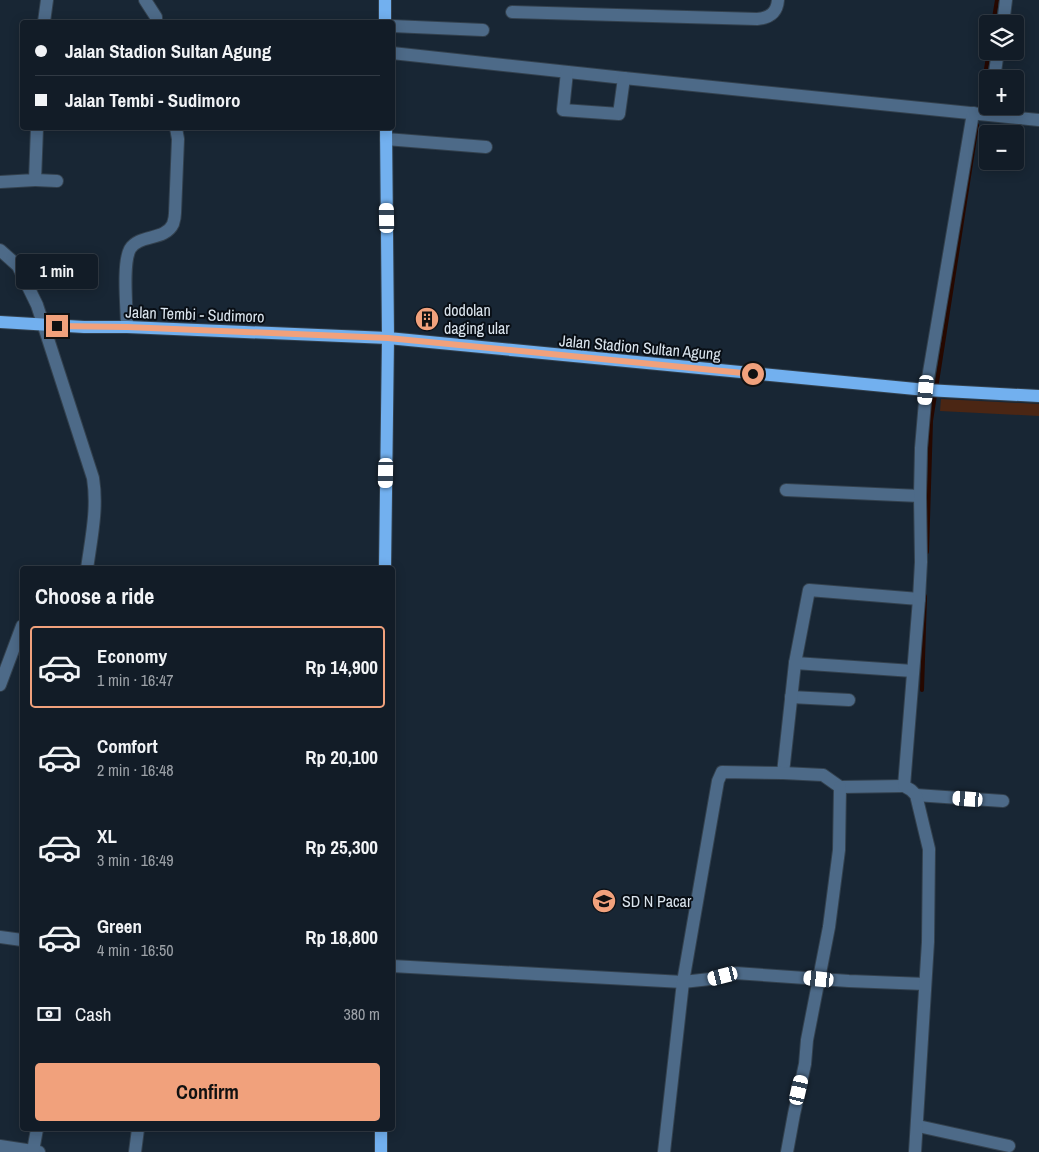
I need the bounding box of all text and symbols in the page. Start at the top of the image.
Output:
map controls [979,15,1024,170]
button: layers [979,15,1024,60]
text: Jalan Stadion Sultan Agung [65,38,271,64]
button: + [979,70,1024,115]
text: Jalan Tembi - Sudimoro [65,87,241,113]
button: − [979,125,1024,170]
car [379,203,394,233]
callout: 1 min [16,254,98,288]
text: 1 min [40,260,74,282]
place label: dodolan daging ular [444,299,510,339]
street label: Jalan Tembi - Sudimoro [125,301,265,327]
building icon: dodolan daging ular [414,306,440,332]
route end [46,315,68,337]
street label: Jalan Stadion Sultan Agung [558,329,722,365]
route start [742,363,764,385]
car [917,374,934,406]
car [378,458,393,488]
text: Choose a ride [35,581,154,611]
text: Economy [97,643,167,669]
icon: car [37,645,82,690]
text: Rp 14,900 [305,654,378,680]
text: 1 min · 16:47 [97,669,174,691]
text: Comfort [97,733,158,759]
icon: car [37,735,82,780]
text: Rp 20,100 [305,744,378,770]
text: 2 min · 16:48 [97,759,174,781]
car [952,790,983,808]
text: XL [97,823,117,849]
icon: car [37,825,82,870]
text: Rp 25,300 [305,834,378,860]
text: 3 min · 16:49 [97,849,174,871]
school or university icon: SD N Pacar [591,888,617,914]
place label: SD N Pacar [622,890,692,912]
text: Green [97,913,142,939]
icon: car [37,915,82,960]
text: Rp 18,800 [305,924,378,950]
text: 4 min · 16:50 [97,939,174,961]
car [706,965,739,987]
car [803,970,834,988]
icon: cash [35,1000,63,1028]
text: Cash [75,1001,111,1027]
text: 380 m [344,1003,380,1025]
button: Confirm [35,1063,380,1121]
car [788,1074,809,1106]

